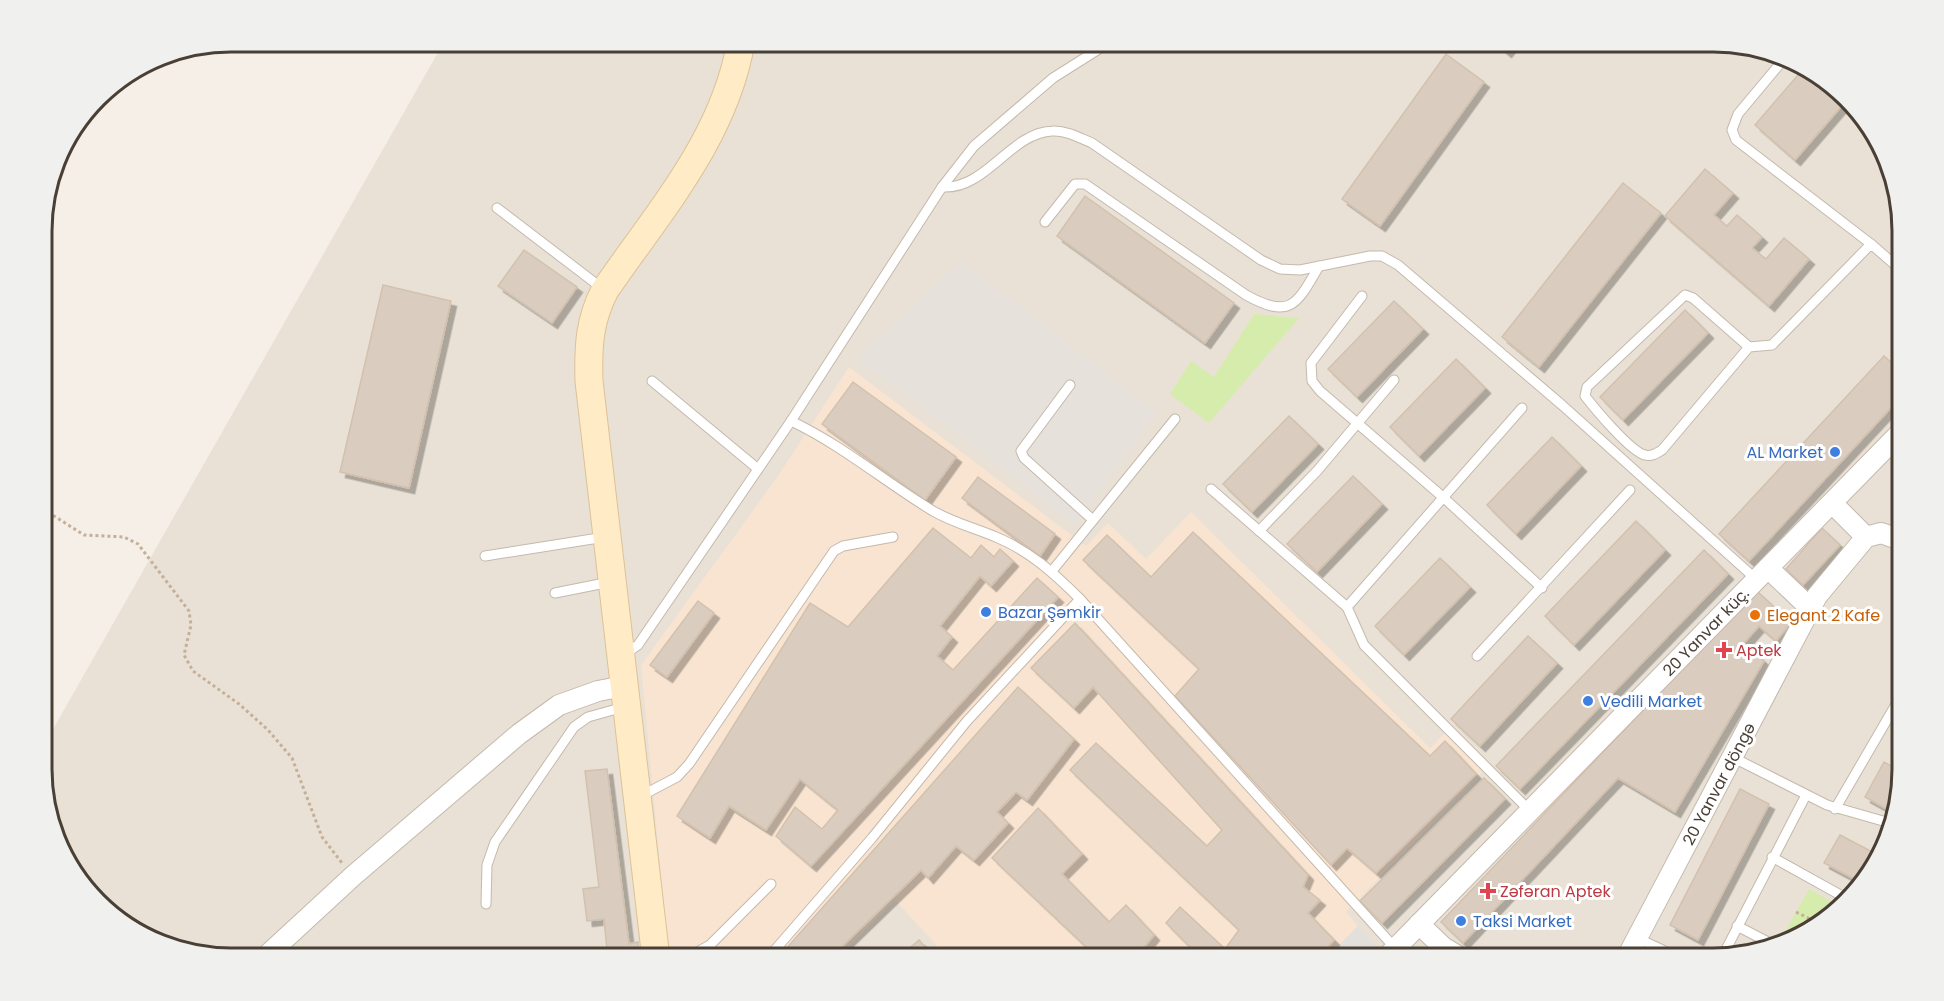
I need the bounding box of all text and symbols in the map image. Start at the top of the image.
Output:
place label: AL Market [1746,441,1823,464]
marker: AL Market [1828,445,1842,459]
street label: 20 Yanvar küç. [1658,582,1754,682]
place label: Bazar Şəmkir [998,601,1101,624]
place label: Elegant 2 Kafe [1767,604,1880,627]
marker: Bazar Şəmkir [979,605,993,619]
marker: Elegant 2 Kafe [1748,608,1762,622]
place label: Aptek [1736,639,1782,662]
marker: Aptek [1717,643,1731,657]
place label: Vedili Market [1600,690,1702,713]
marker: Vedili Market [1581,694,1595,708]
street label: 20 Yanvar döngə [1677,718,1761,849]
place label: Zəfəran Aptek [1500,880,1611,903]
marker: Zəfəran Aptek [1481,884,1495,898]
place label: Taksi Market [1473,910,1572,933]
marker: Taksi Market [1454,914,1468,928]

